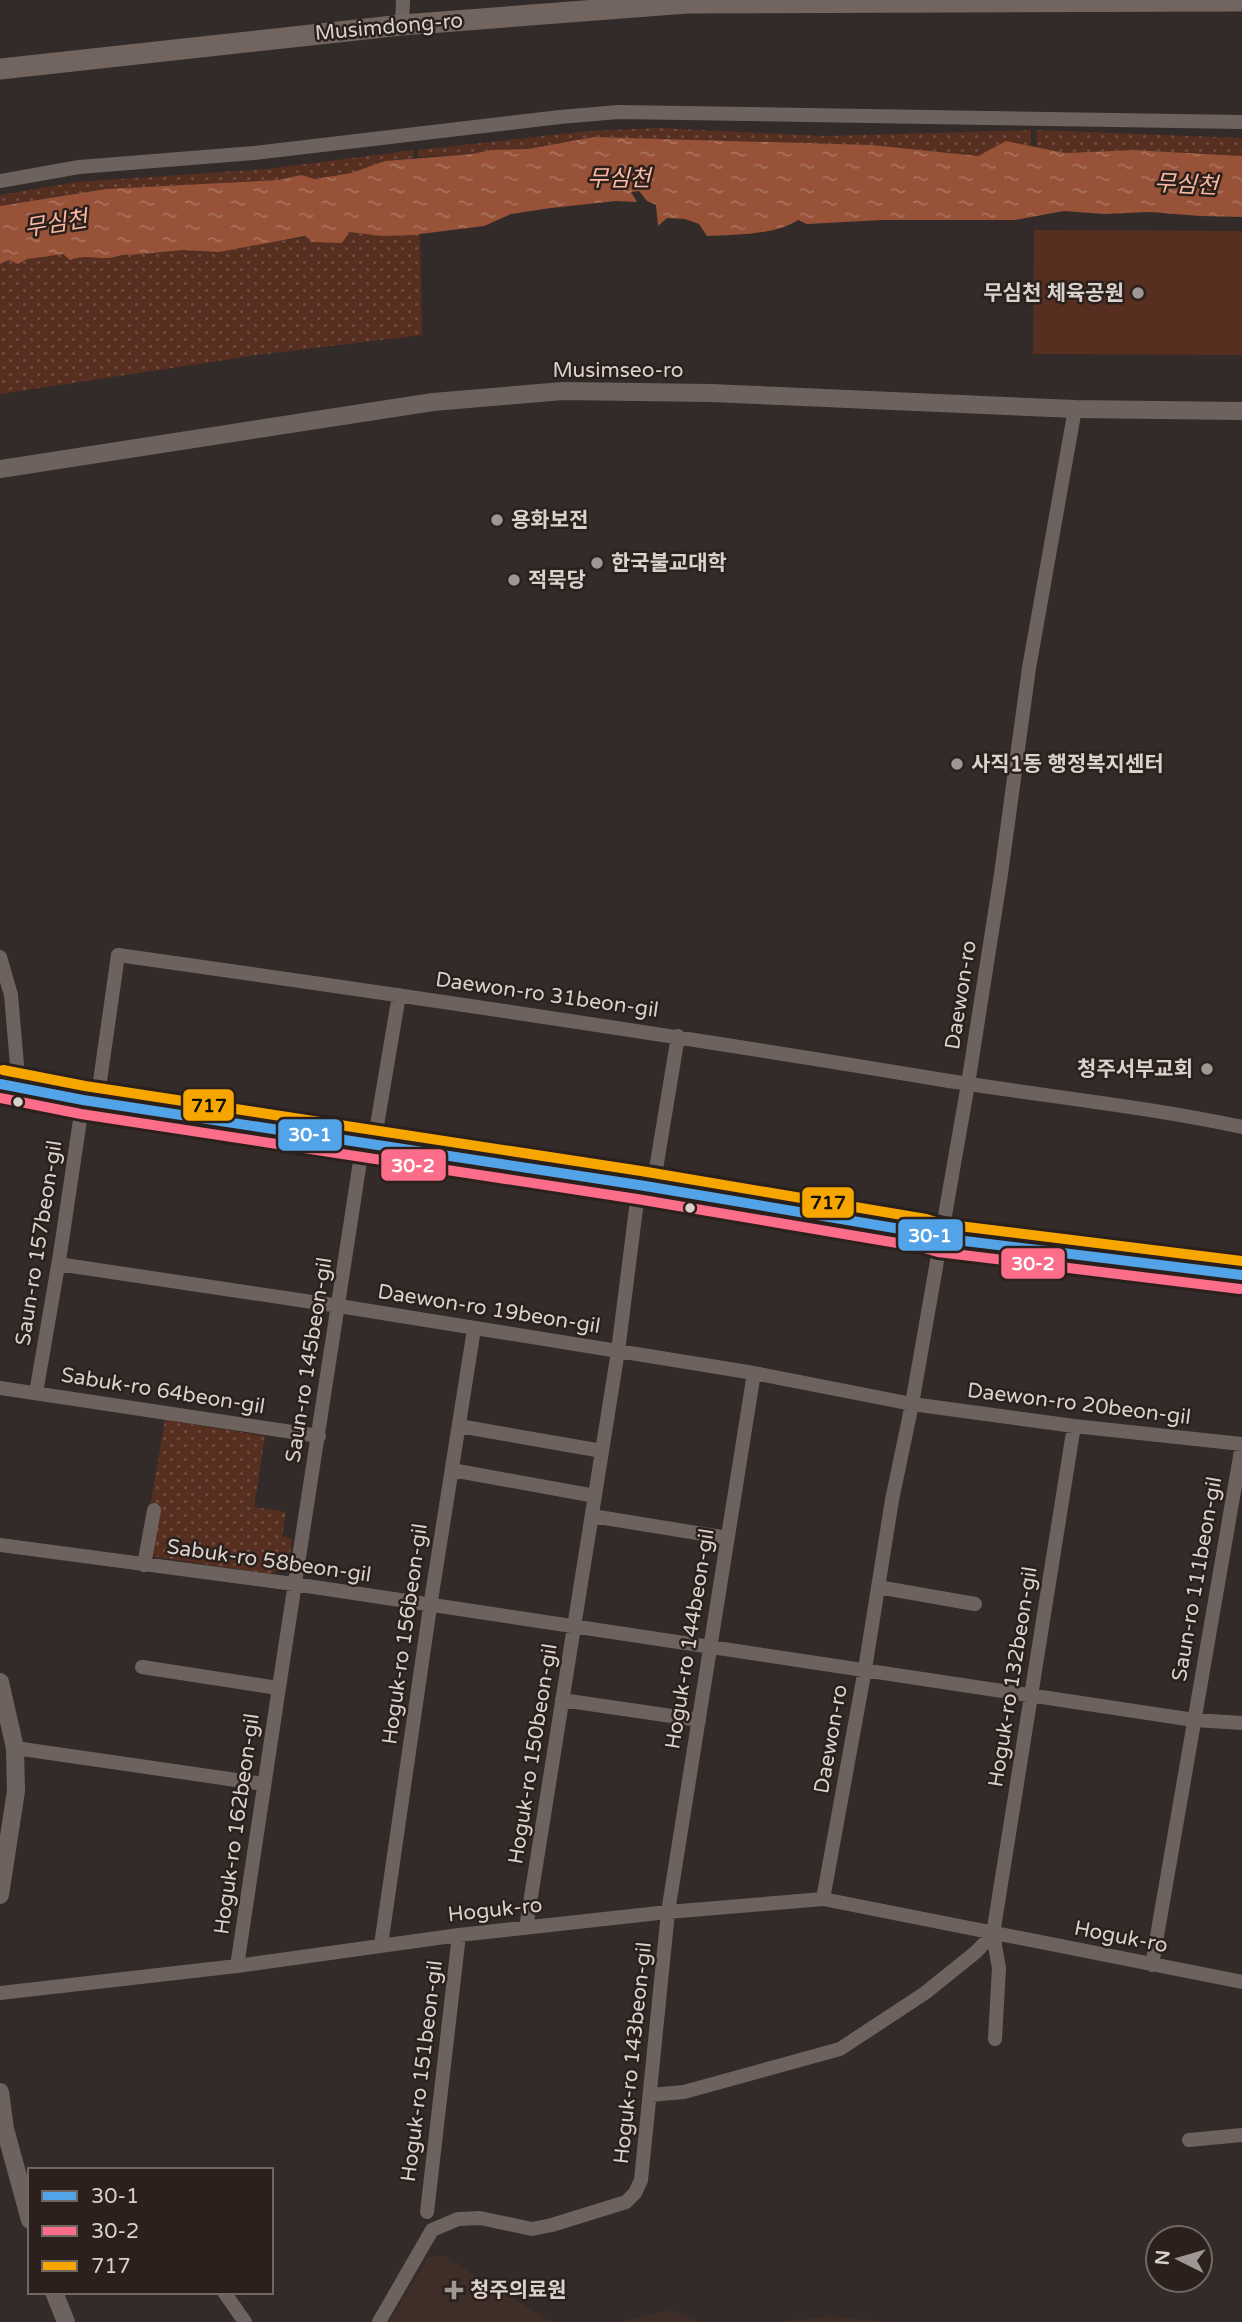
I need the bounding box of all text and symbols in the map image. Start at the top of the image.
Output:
street label: Musimdong-ro [314,8,464,46]
water label: 무심천 [587,165,654,193]
water label: 무심천 [1154,169,1221,201]
water label: 무심천 [22,205,92,243]
place label: 무심천 체육공원 [983,281,1124,306]
marker: 무심천 체육공원 [1130,285,1146,301]
street label: Musimseo-ro [552,358,684,383]
place label: 용화보전 [511,508,588,533]
marker: 용화보전 [489,512,505,528]
place label: 한국불교대학 [611,551,727,576]
marker: 한국불교대학 [589,555,605,571]
place label: 적묵당 [528,568,586,593]
marker: 적묵당 [506,572,522,588]
place label: 사직1동 행정복지센터 [971,752,1164,777]
marker: 사직1동 행정복지센터 [949,756,965,772]
street label: Daewon-ro [940,939,982,1051]
street label: Daewon-ro 31beon-gil [434,967,660,1023]
place label: 청주서부교회 [1077,1057,1193,1082]
marker: 청주서부교회 [1199,1061,1215,1077]
line badge: 717 [182,1088,235,1122]
unlabelled marker [11,1095,25,1109]
text: 717 [191,1095,227,1117]
line badge: 30-1 [277,1118,343,1152]
text: 30-1 [288,1124,332,1146]
street label: Saun-ro 157beon-gil [10,1139,68,1347]
line badge: 30-2 [380,1148,447,1182]
text: 30-2 [391,1155,435,1177]
line badge: 717 [801,1186,855,1219]
text: 717 [810,1192,846,1214]
unlabelled marker [683,1201,697,1215]
line badge: 30-1 [897,1218,964,1252]
text: 30-1 [908,1225,952,1247]
line badge: 30-2 [1000,1247,1066,1280]
text: 30-2 [1011,1253,1055,1275]
street label: Saun-ro 145beon-gil [280,1256,338,1464]
street label: Daewon-ro 19beon-gil [376,1279,602,1339]
street label: Sabuk-ro 64beon-gil [59,1363,267,1419]
street label: Daewon-ro 20beon-gil [966,1378,1192,1430]
street label: Saun-ro 111beon-gil [1167,1475,1227,1683]
street label: Hoguk-ro 156beon-gil [377,1522,433,1746]
street label: Hoguk-ro 144beon-gil [660,1527,720,1751]
street label: Sabuk-ro 58beon-gil [165,1534,373,1588]
street label: Hoguk-ro 132beon-gil [983,1565,1043,1789]
street label: Hoguk-ro 150beon-gil [503,1642,563,1866]
street label: Daewon-ro [809,1683,853,1795]
street label: Hoguk-ro 162beon-gil [209,1712,265,1936]
street label: Hoguk-ro [447,1893,543,1927]
street label: Hoguk-ro [1072,1916,1170,1958]
street label: Hoguk-ro 143beon-gil [609,1941,657,2165]
street label: Hoguk-ro 151beon-gil [396,1959,448,2183]
legend [28,2168,273,2294]
text: 30-1 [91,2184,139,2209]
text: 30-2 [91,2219,139,2244]
north arrow [1144,2224,1214,2294]
text: N [1151,2249,1175,2266]
text: 717 [91,2254,131,2279]
place label: 청주의료원 [470,2278,567,2303]
marker: 청주의료원 [444,2280,464,2300]

